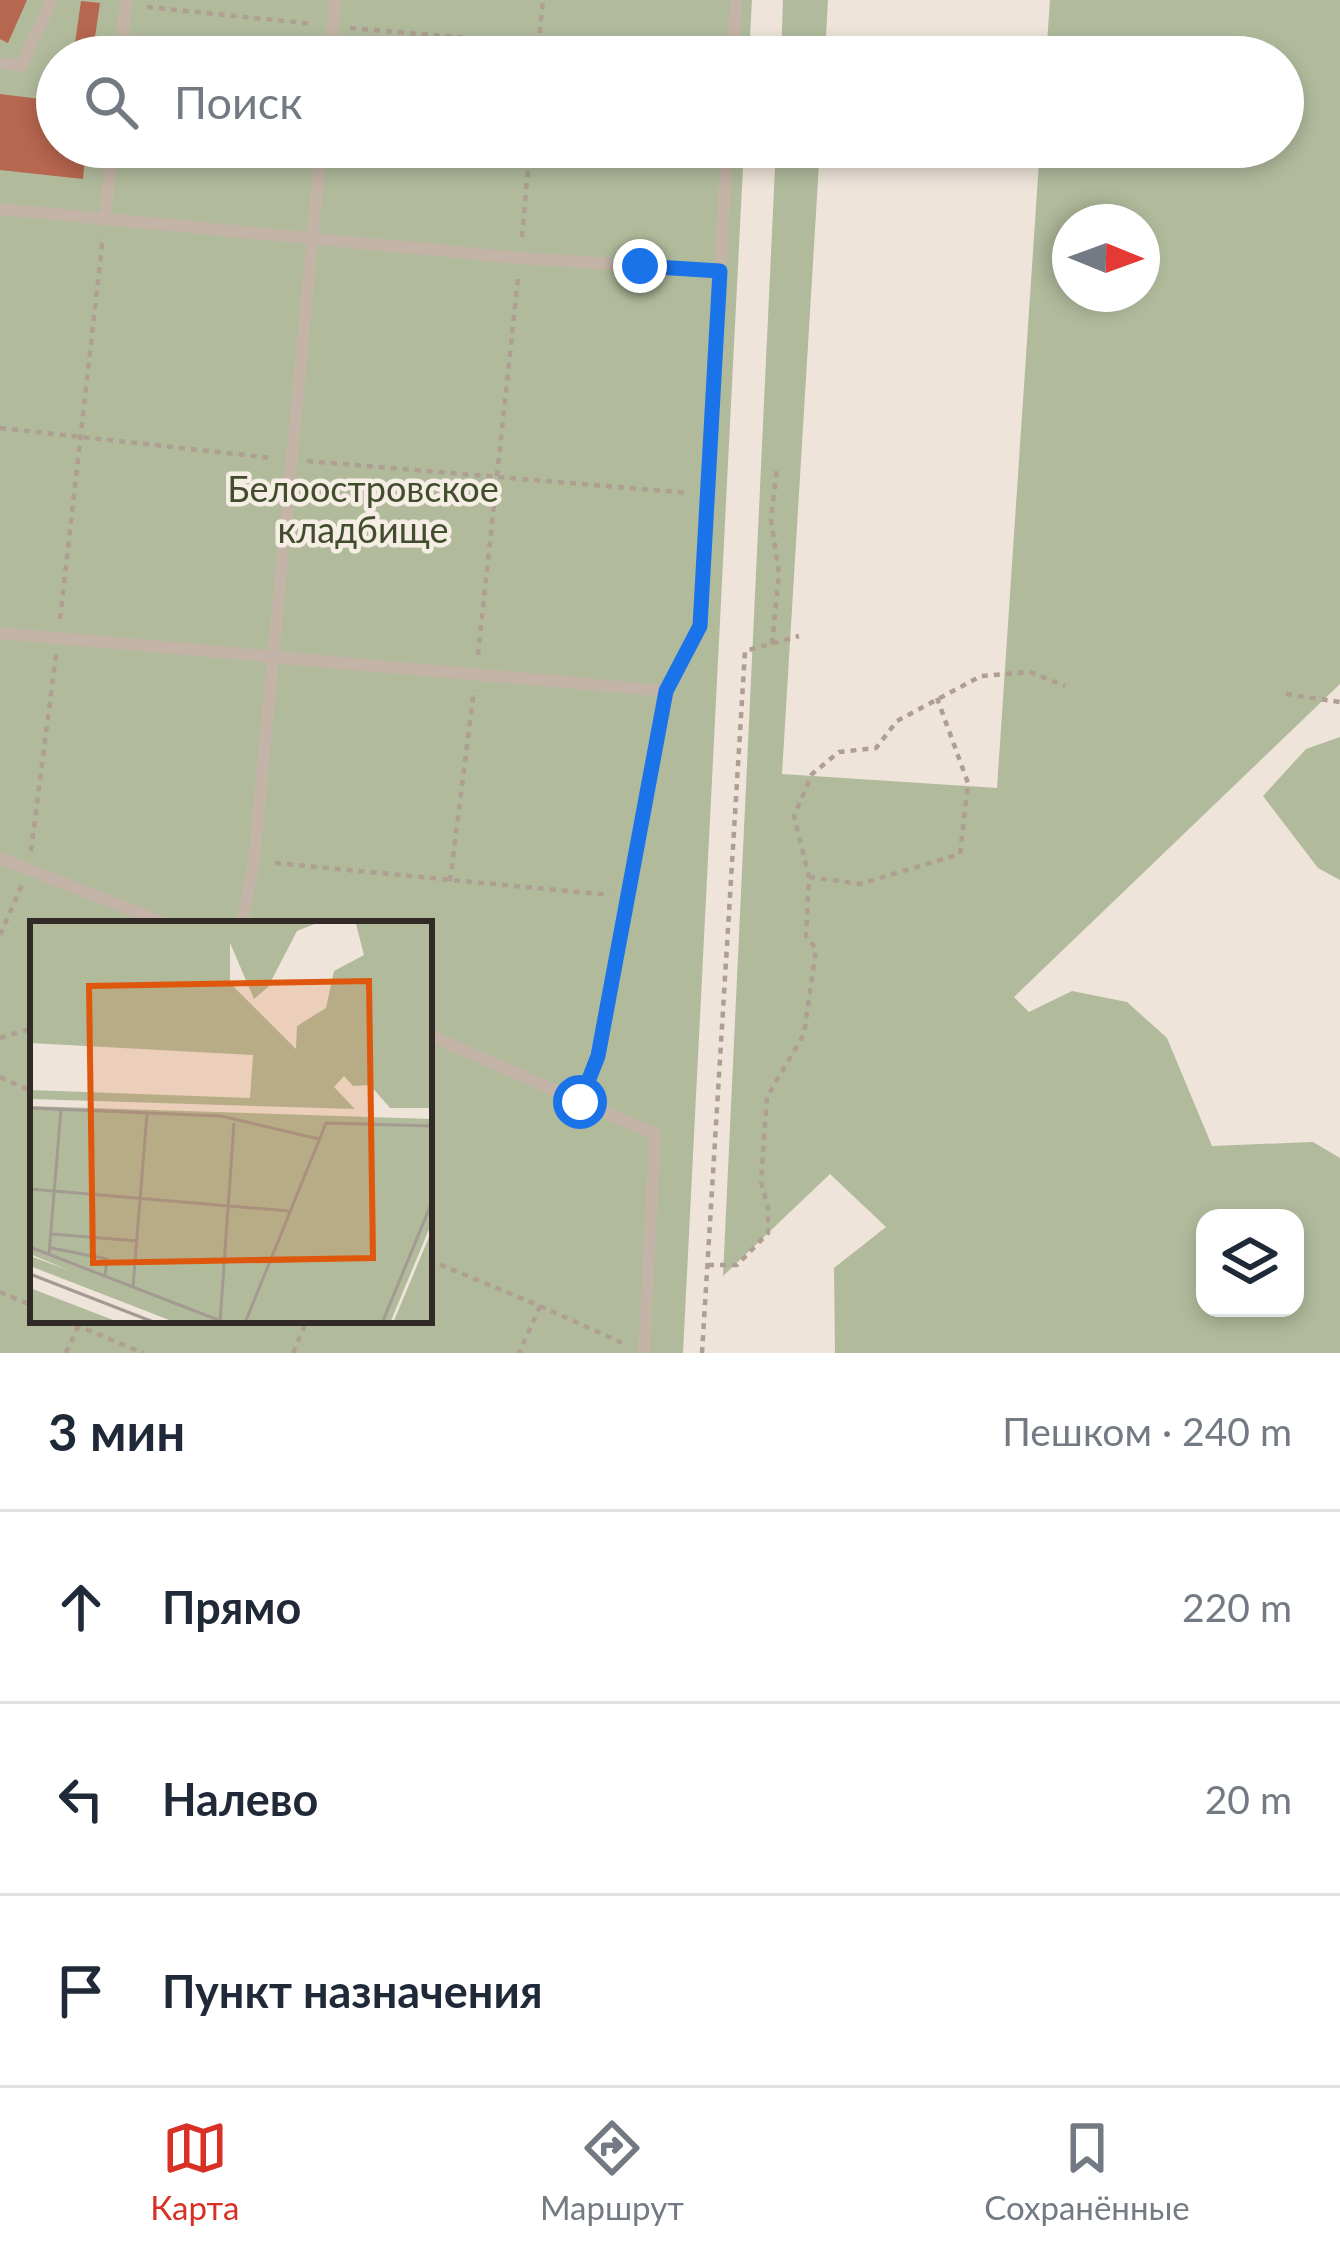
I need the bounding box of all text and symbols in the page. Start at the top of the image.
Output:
search box [36,36,1304,168]
icon: search [78,69,144,135]
text: Поиск [174,75,303,129]
north arrow [1052,204,1160,312]
route end [613,239,667,293]
park label: Белоостровское кладбище [227,466,499,551]
inset map [30,921,432,1323]
route start [553,1075,607,1129]
map controls [1196,1209,1304,1317]
button: layers [1196,1209,1304,1317]
text: 3 мин [48,1401,185,1462]
text: Пешком · 240 m [1002,1408,1292,1454]
icon: ahead [48,1574,114,1640]
text: Прямо [162,1580,301,1634]
text: 220 m [1182,1584,1292,1630]
icon: left [48,1766,114,1832]
text: Налево [162,1772,318,1826]
text: 20 m [1205,1776,1292,1822]
icon: arrive [48,1958,114,2024]
text: Пункт назначения [162,1964,543,2018]
tab: Карта [150,2115,239,2227]
tab: Маршрут [540,2115,684,2227]
tab: Сохранённые [984,2115,1190,2227]

